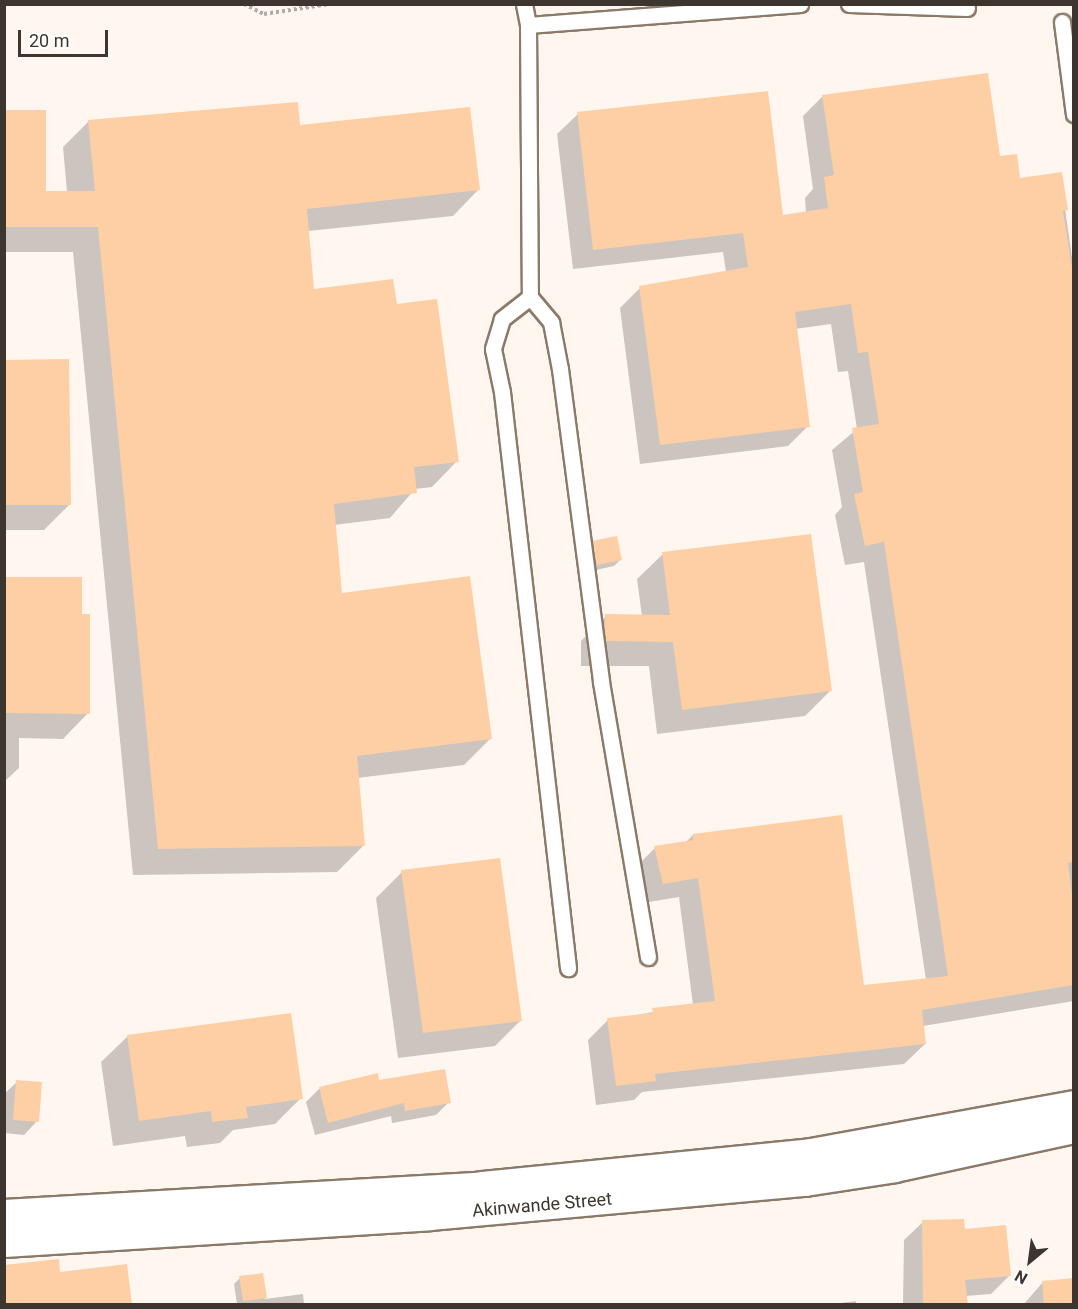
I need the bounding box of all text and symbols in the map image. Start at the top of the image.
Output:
scale bar [21,18,111,56]
text: 20 m [29,30,69,51]
street label: Akinwande Street [471,1188,613,1222]
north arrow [1000,1231,1060,1291]
text: N [1011,1266,1031,1288]

